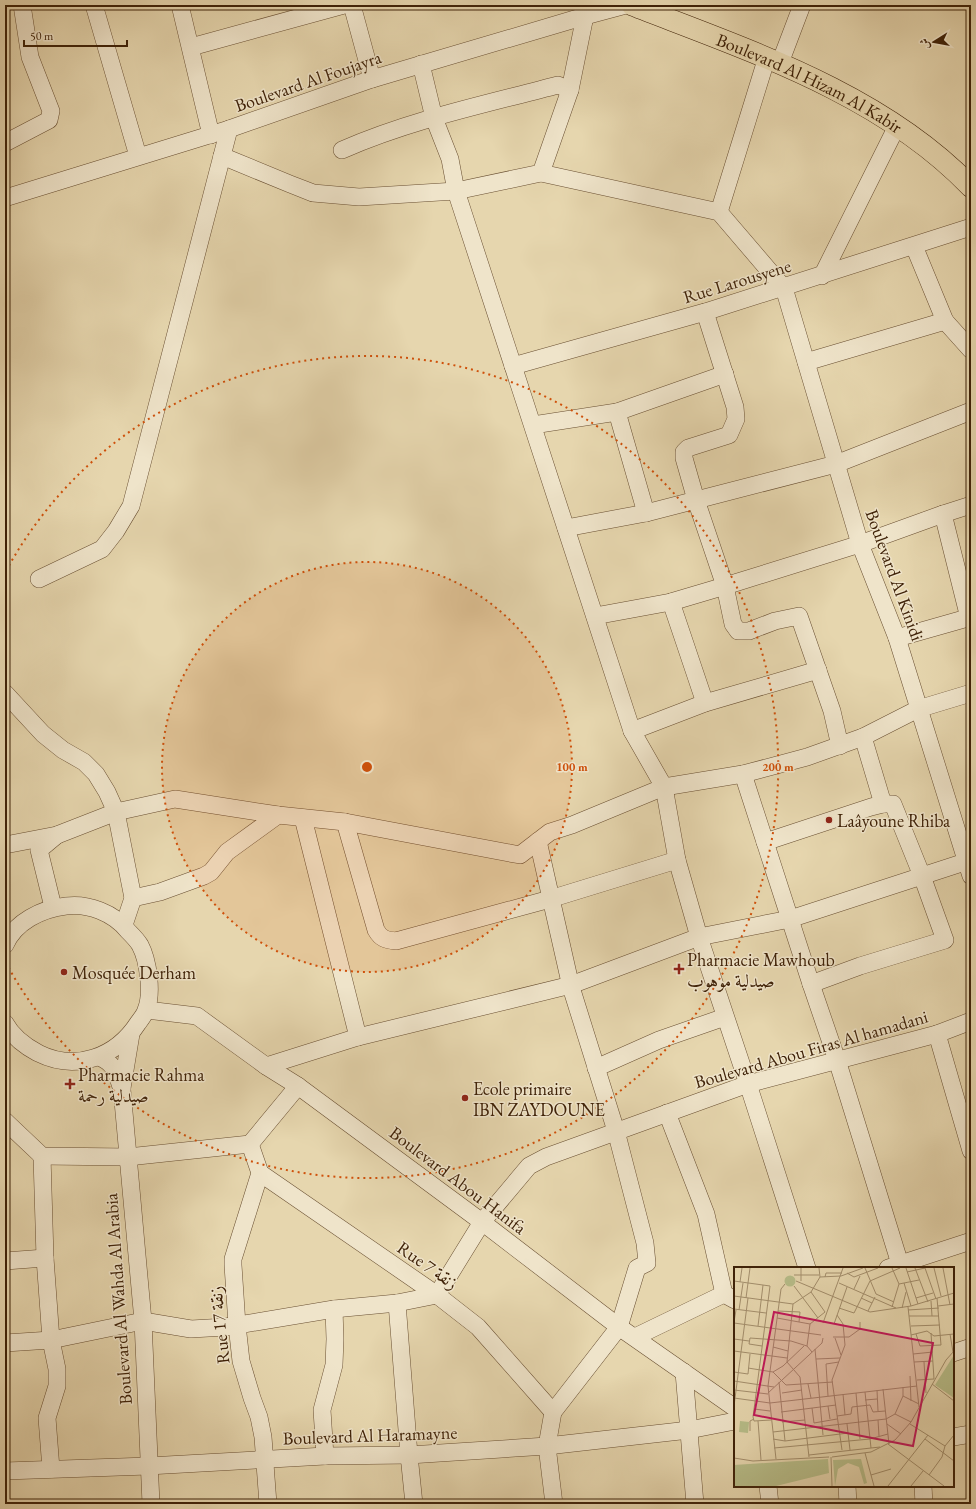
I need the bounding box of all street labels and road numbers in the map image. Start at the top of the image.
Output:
street label: Boulevard Al Hizam Al Kabir [713,27,907,138]
street label: Boulevard Al Foujayra [232,45,385,117]
street label: Rue Larousyene [680,254,794,308]
street label: Boulevard Al Kinidi [861,506,930,644]
street label: Boulevard Abou Firas Al hamadani [692,1004,931,1093]
street label: Boulevard Abou Hanifa [385,1121,532,1240]
street label: Boulevard Al Wahda Al Arabia [99,1192,137,1406]
street label: Rue 7 زنقة [393,1236,463,1294]
street label: Rue 17 زنقة [203,1285,235,1365]
street label: Boulevard Al Haramayne [282,1420,458,1450]

